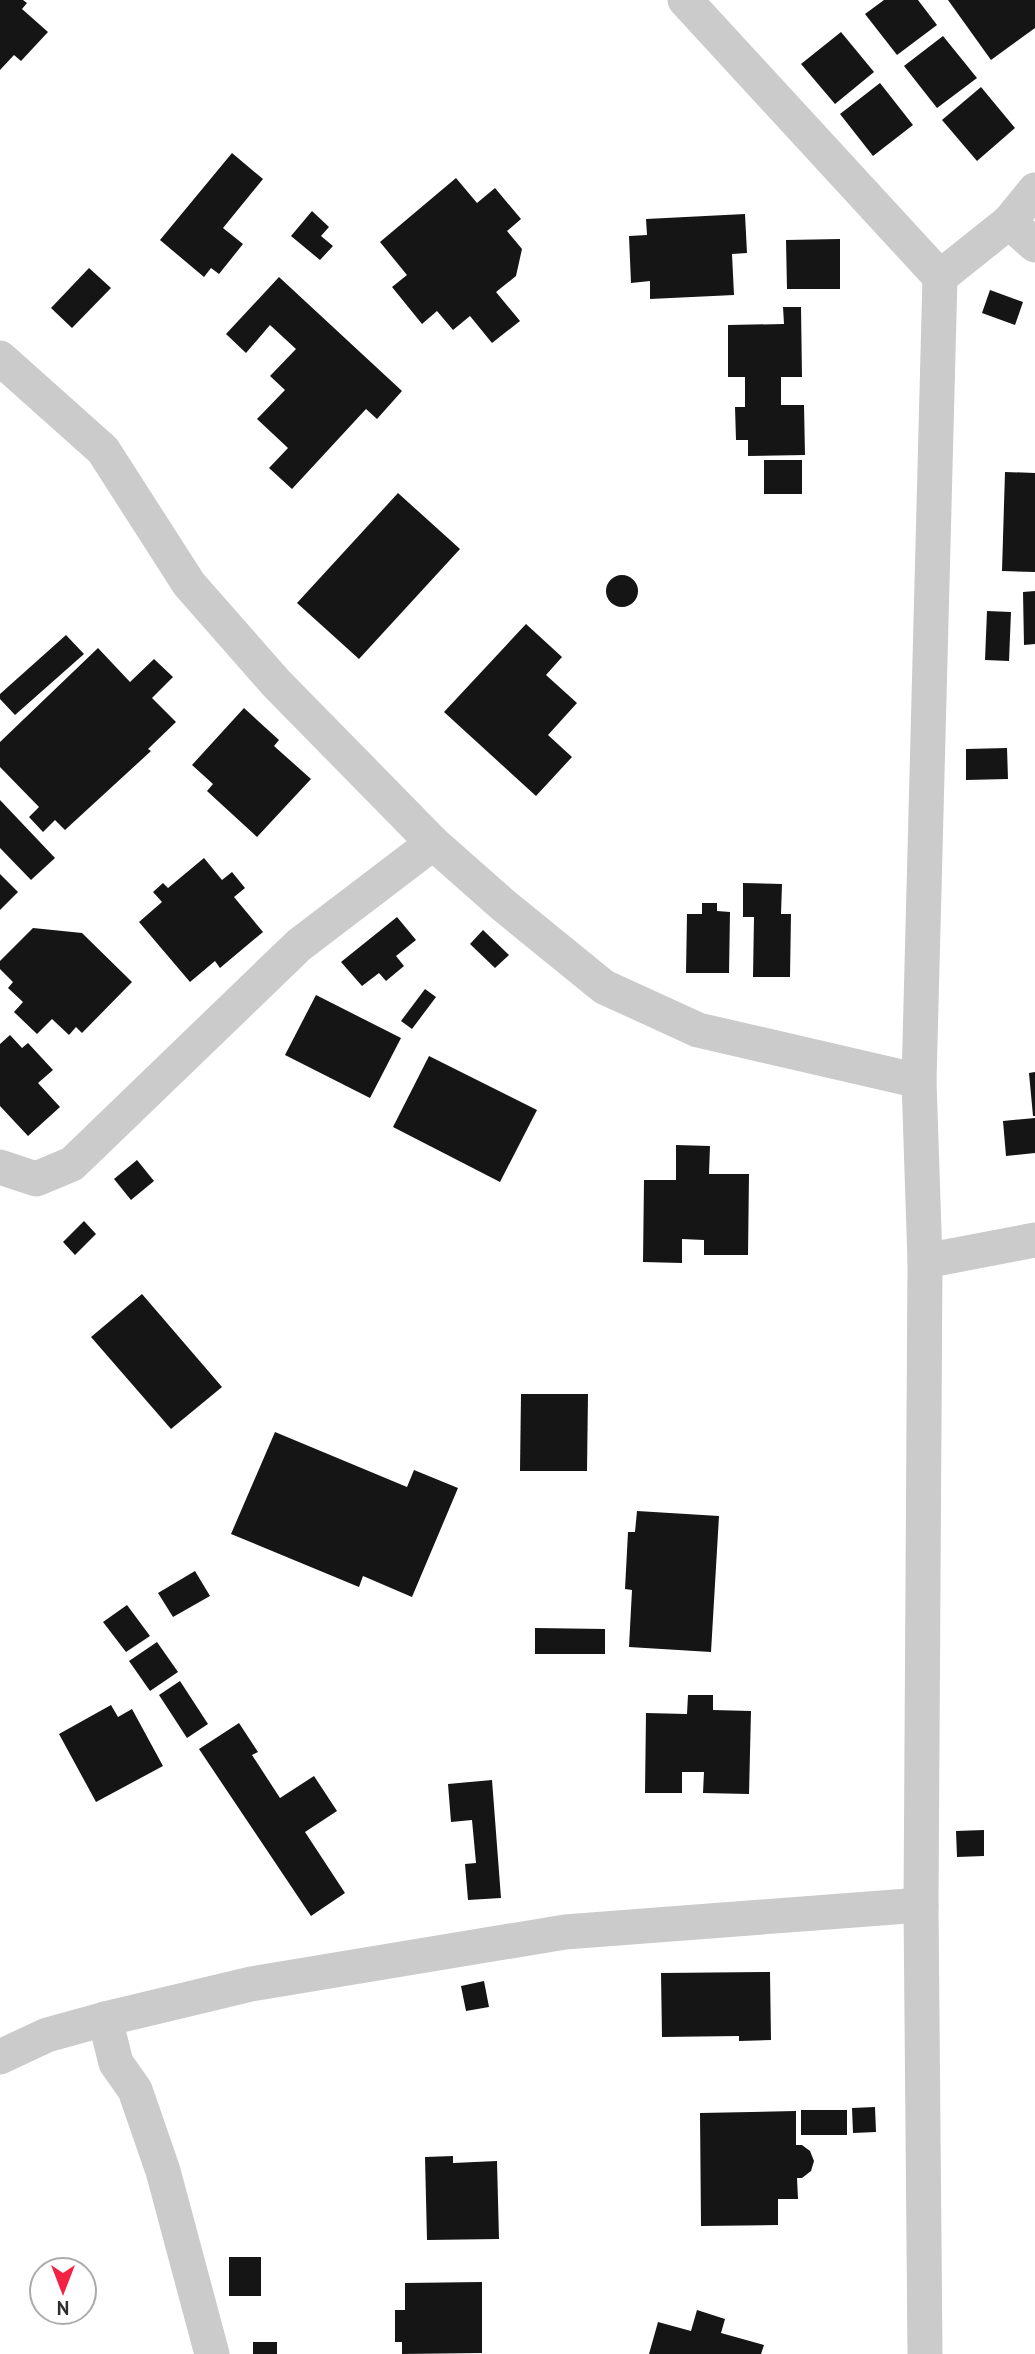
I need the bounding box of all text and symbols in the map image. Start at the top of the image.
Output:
north arrow [28,2256,98,2326]
text: N [57,2296,69,2320]

